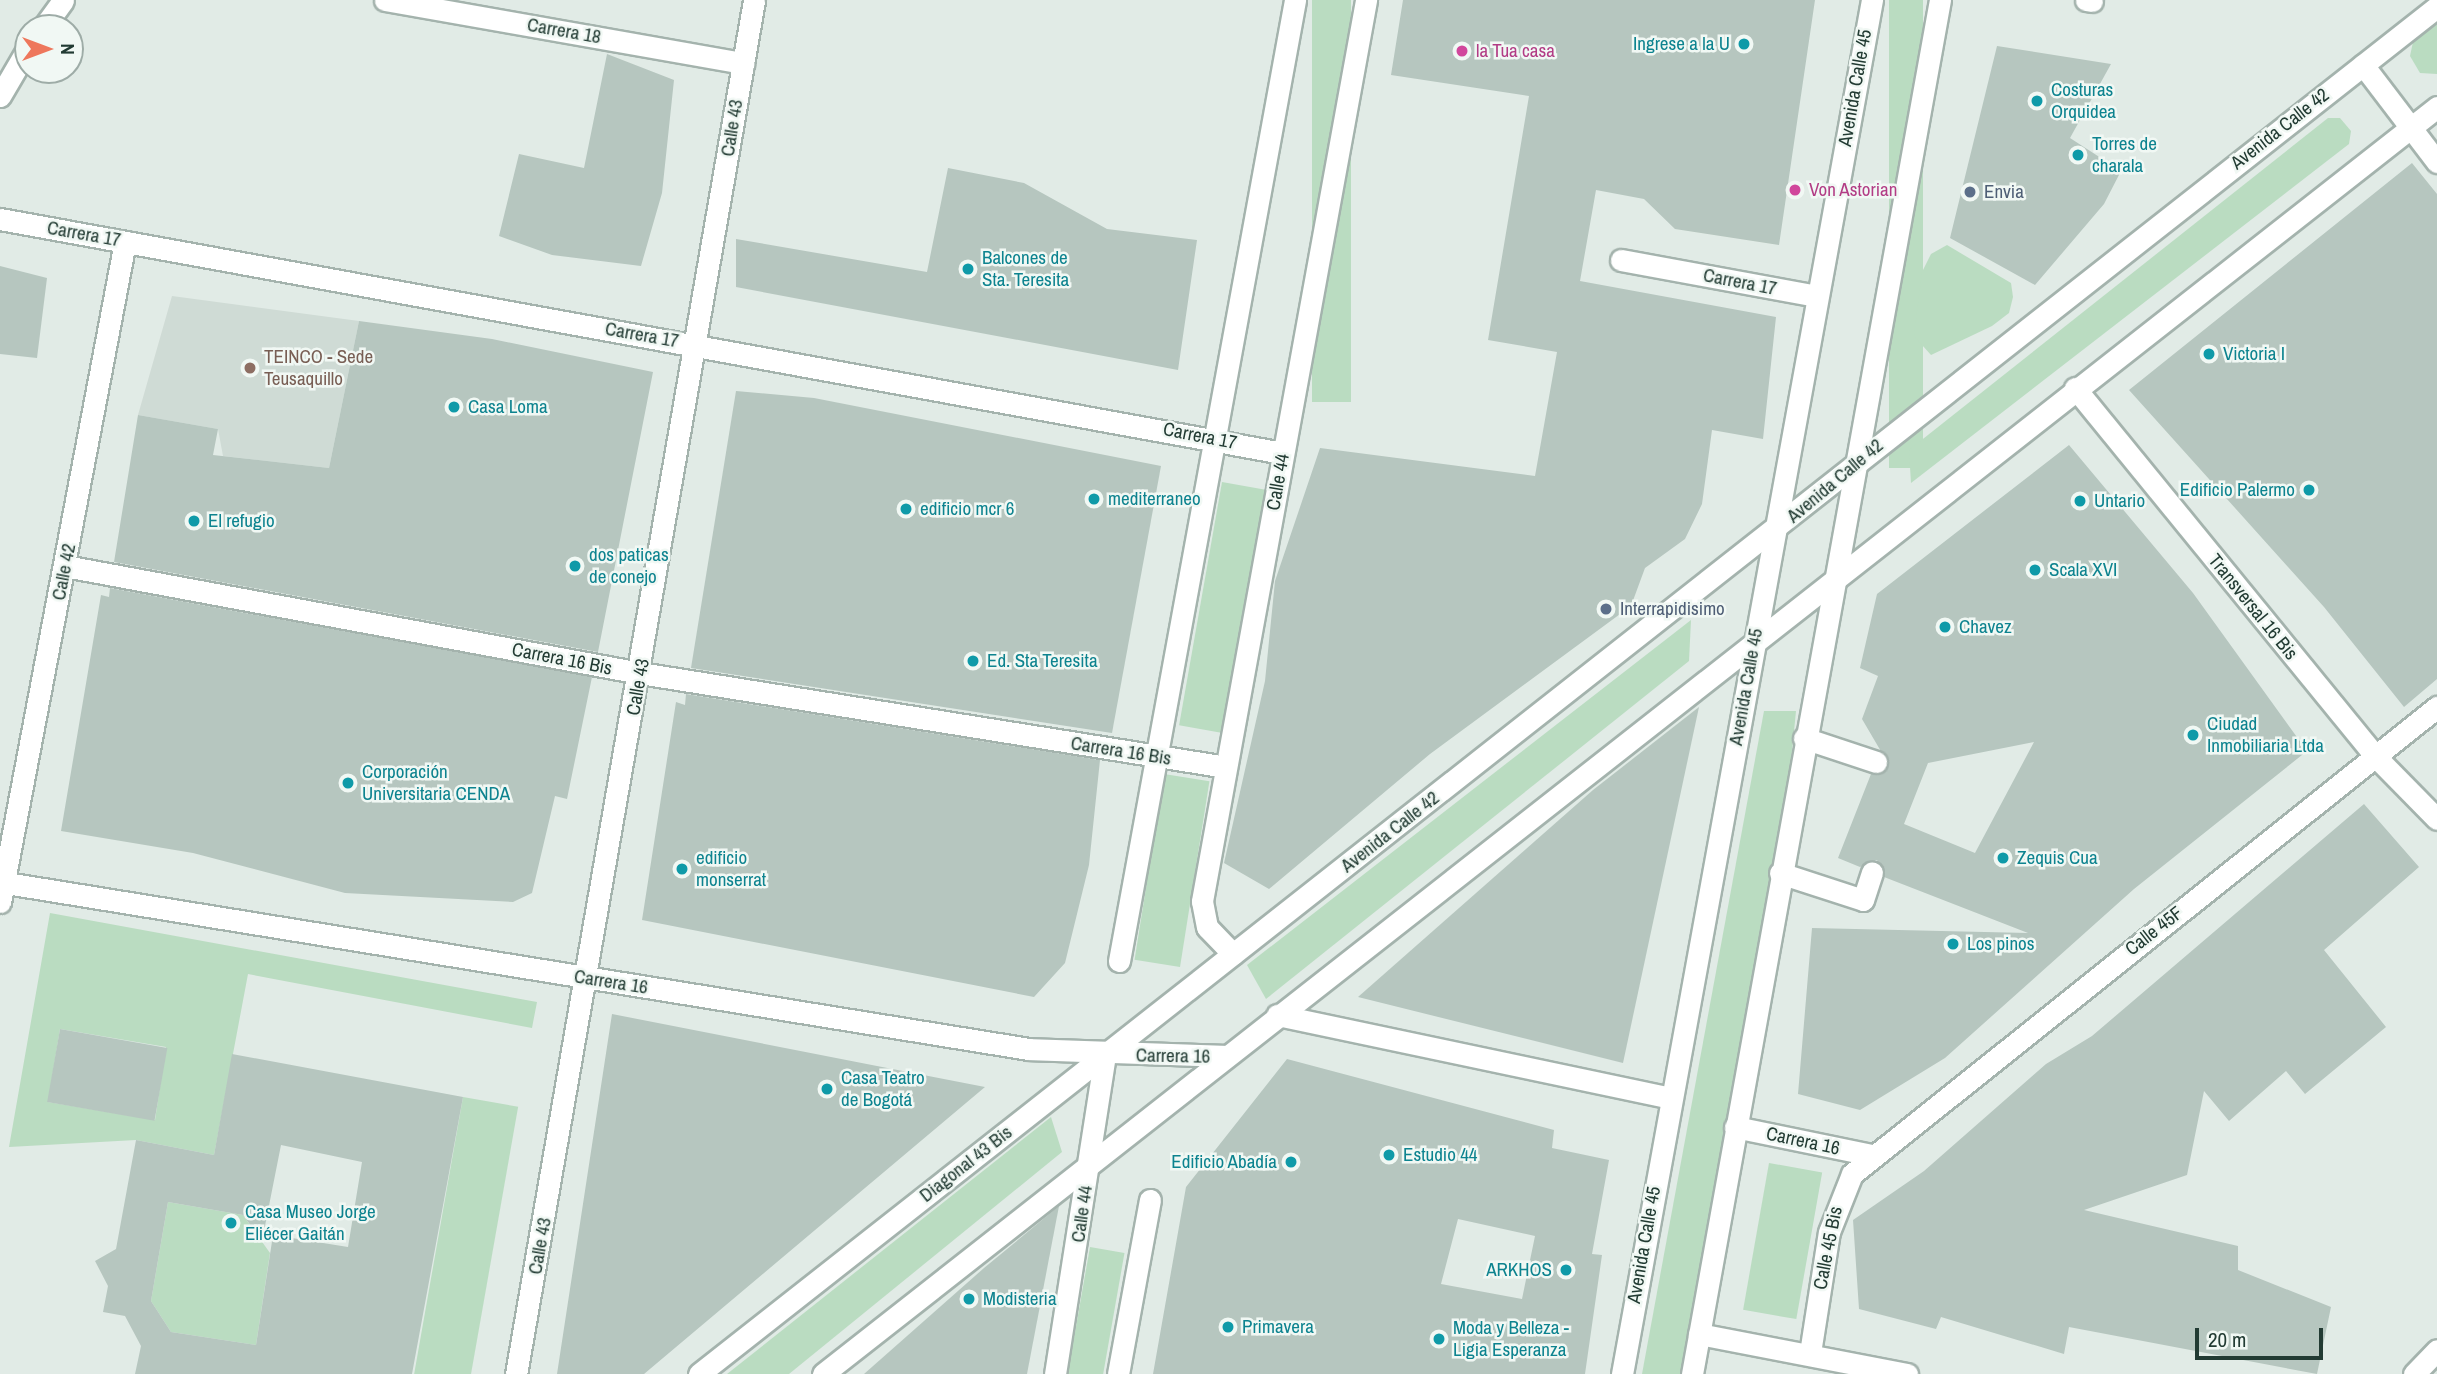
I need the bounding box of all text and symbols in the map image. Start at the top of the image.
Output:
street label: Carrera 18 [525,13,603,49]
north arrow [14,14,84,84]
street label: Avenida Calle 45 [1833,28,1877,148]
place label: Ingrese a la U [1633,33,1730,55]
marker: Ingrese a la U [1736,36,1752,52]
place label: la Tua casa [1476,40,1555,62]
text: N [55,43,81,55]
marker: la Tua casa [1454,43,1470,59]
place label: Costuras Orquidea [2051,79,2116,123]
street label: Avenida Calle 42 [2226,84,2334,174]
marker: Costuras Orquidea [2029,93,2045,109]
street label: Calle 43 [716,98,748,158]
place label: Torres de charala [2092,133,2157,177]
marker: Torres de charala [2070,147,2086,163]
place label: Von Astorian [1809,179,1898,201]
place label: Envia [1984,181,2024,203]
marker: Von Astorian [1787,182,1803,198]
marker: Envia [1962,184,1978,200]
street label: Carrera 17 [45,216,123,252]
place label: Balcones de Sta. Teresita [982,247,1069,291]
marker: Balcones de Sta. Teresita [960,261,976,277]
street label: Carrera 17 [1701,264,1779,300]
street label: Carrera 17 [603,317,681,353]
place label: Victoria I [2223,343,2285,365]
place label: TEINCO - Sede Teusaquillo [264,346,373,390]
marker: Victoria I [2201,346,2217,362]
marker: TEINCO - Sede Teusaquillo [242,360,258,376]
place label: Casa Loma [468,396,548,418]
marker: Casa Loma [446,399,462,415]
street label: Carrera 17 [1161,418,1239,454]
street label: Avenida Calle 42 [1782,434,1888,528]
street label: Calle 44 [1262,452,1294,512]
place label: Edificio Palermo [2180,479,2295,501]
marker: Edificio Palermo [2301,482,2317,498]
place label: mediterraneo [1108,488,1201,510]
place label: Untario [2094,490,2145,512]
marker: mediterraneo [1086,491,1102,507]
marker: Untario [2072,493,2088,509]
place label: edificio mcr 6 [920,498,1014,520]
marker: edificio mcr 6 [898,501,914,517]
place label: El refugio [208,510,275,532]
marker: El refugio [186,513,202,529]
street label: Calle 42 [47,542,81,602]
place label: dos paticas de conejo [589,544,669,588]
street label: Transversal 16 Bis [2203,550,2303,664]
marker: dos paticas de conejo [567,558,583,574]
place label: Scala XVI [2049,559,2117,581]
marker: Scala XVI [2027,562,2043,578]
place label: Interrapidisimo [1620,598,1725,620]
marker: Interrapidisimo [1598,601,1614,617]
place label: Chavez [1959,616,2012,638]
marker: Chavez [1937,619,1953,635]
street label: Avenida Calle 45 [1724,627,1768,747]
street label: Carrera 16 Bis [510,638,614,680]
place label: Ed. Sta Teresita [987,650,1098,672]
marker: Ed. Sta Teresita [965,653,981,669]
street label: Calle 43 [622,657,654,717]
place label: Ciudad Inmobiliaria Ltda [2207,713,2324,757]
marker: Ciudad Inmobiliaria Ltda [2185,727,2201,743]
street label: Carrera 16 Bis [1069,732,1173,770]
place label: Corporación Universitaria CENDA [362,761,510,805]
marker: Corporación Universitaria CENDA [340,775,356,791]
street label: Avenida Calle 42 [1336,787,1444,877]
place label: edificio monserrat [696,847,766,891]
place label: Zequis Cua [2017,847,2098,869]
marker: Zequis Cua [1995,850,2011,866]
marker: edificio monserrat [674,861,690,877]
street label: Calle 45F [2121,901,2187,961]
place label: Los pinos [1967,933,2035,955]
marker: Los pinos [1945,936,1961,952]
street label: Carrera 16 [572,965,650,999]
street label: Carrera 16 [1136,1044,1210,1068]
place label: Casa Teatro de Bogotá [841,1067,925,1111]
marker: Casa Teatro de Bogotá [819,1081,835,1097]
street label: Diagonal 43 Bis [915,1121,1017,1207]
street label: Carrera 16 [1764,1122,1842,1160]
place label: Estudio 44 [1403,1144,1477,1166]
marker: Estudio 44 [1381,1147,1397,1163]
place label: Edificio Abadía [1170,1151,1277,1173]
marker: Edificio Abadía [1283,1154,1299,1170]
street label: Calle 44 [1067,1184,1097,1244]
street label: Avenida Calle 45 [1622,1185,1666,1305]
place label: Casa Museo Jorge Eliécer Gaitán [245,1201,376,1245]
street label: Calle 45 Bis [1809,1205,1847,1291]
marker: Casa Museo Jorge Eliécer Gaitán [223,1215,239,1231]
street label: Calle 43 [524,1216,556,1276]
place label: ARKHOS [1486,1259,1552,1281]
marker: ARKHOS [1558,1262,1574,1278]
place label: Modisteria [983,1288,1057,1310]
marker: Modisteria [961,1291,977,1307]
scale bar [2199,1314,2327,1358]
place label: Primavera [1242,1316,1314,1338]
place label: Moda y Belleza - Ligia Esperanza [1453,1317,1569,1361]
marker: Primavera [1220,1319,1236,1335]
text: 20 m [2208,1325,2246,1354]
marker: Moda y Belleza - Ligia Esperanza [1431,1331,1447,1347]

